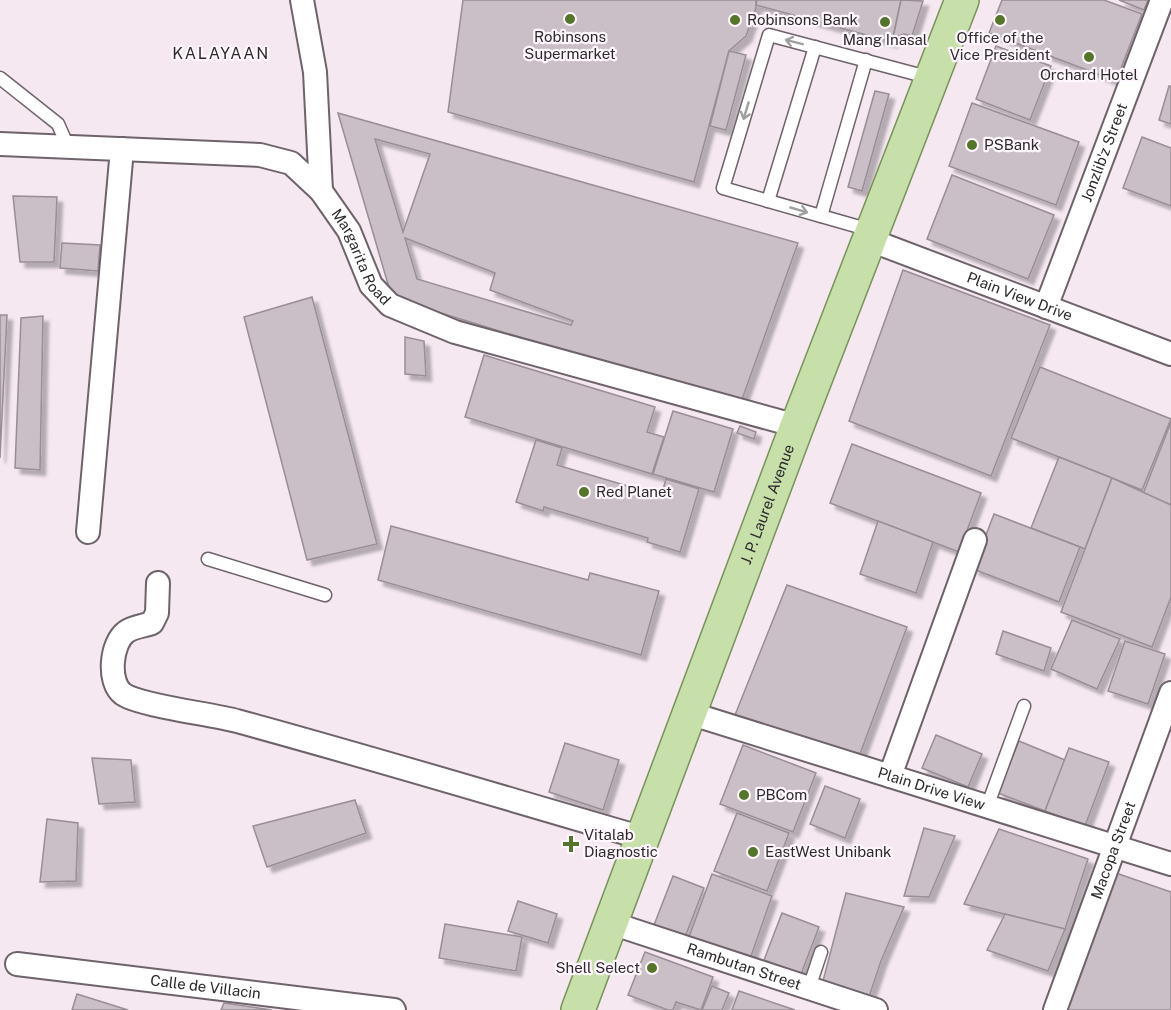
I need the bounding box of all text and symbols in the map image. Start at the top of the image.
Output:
place label: Robinsons Bank [747,11,858,28]
marker: Robinsons Supermarket [563,12,577,26]
marker: Robinsons Bank [728,13,742,27]
marker: Office of the Vice President [993,13,1007,27]
marker: Mang Inasal [878,15,892,29]
place label: Robinsons Supermarket [524,28,616,62]
place label: Office of the Vice President [950,29,1050,63]
place label: Mang Inasal [843,31,927,48]
one-way arrow [785,35,804,47]
district label: KALAYAAN [172,44,270,63]
marker: Orchard Hotel [1082,50,1096,64]
place label: Orchard Hotel [1040,66,1138,83]
street label: Jonzlib'z Street [1077,100,1130,204]
one-way arrow [740,101,751,120]
place label: PSBank [984,136,1039,153]
marker: PSBank [965,138,979,152]
street label: Margarita Road [328,205,394,308]
one-way arrow [789,205,808,216]
street label: Plain View Drive [965,268,1075,324]
street label: J. P. Laurel Avenue [737,442,797,567]
place label: Red Planet [596,483,672,500]
marker: Red Planet [577,485,591,499]
street label: Plain Drive View [876,764,988,813]
place label: PBCom [756,786,807,803]
marker: PBCom [737,788,751,802]
street label: Macopa Street [1087,799,1139,901]
place label: Vitalab Diagnostic [584,826,658,860]
marker: Vitalab Diagnostic [562,835,580,853]
place label: EastWest Unibank [765,843,892,860]
marker: EastWest Unibank [746,845,760,859]
street label: Rambutan Street [685,940,804,993]
place label: Shell Select [555,959,640,976]
marker: Shell Select [645,961,659,975]
street label: Calle de Villacin [149,971,262,1002]

